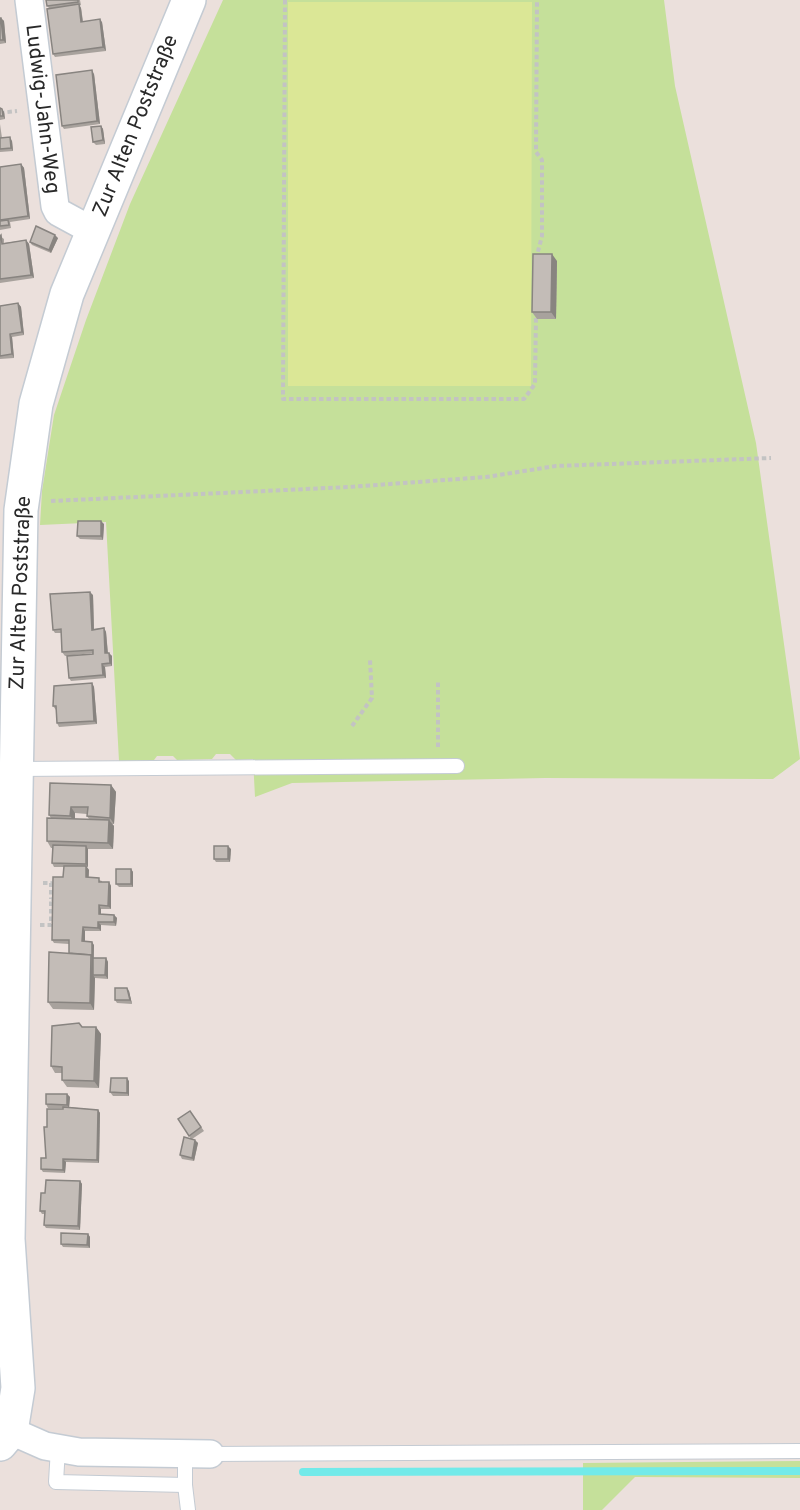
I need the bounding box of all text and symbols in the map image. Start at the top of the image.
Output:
street label: Ludwig-Jahn-Weg [18,23,66,195]
street label: Zur Alten Poststraße [87,31,185,221]
street label: Zur Alten Poststraße [4,496,38,690]

